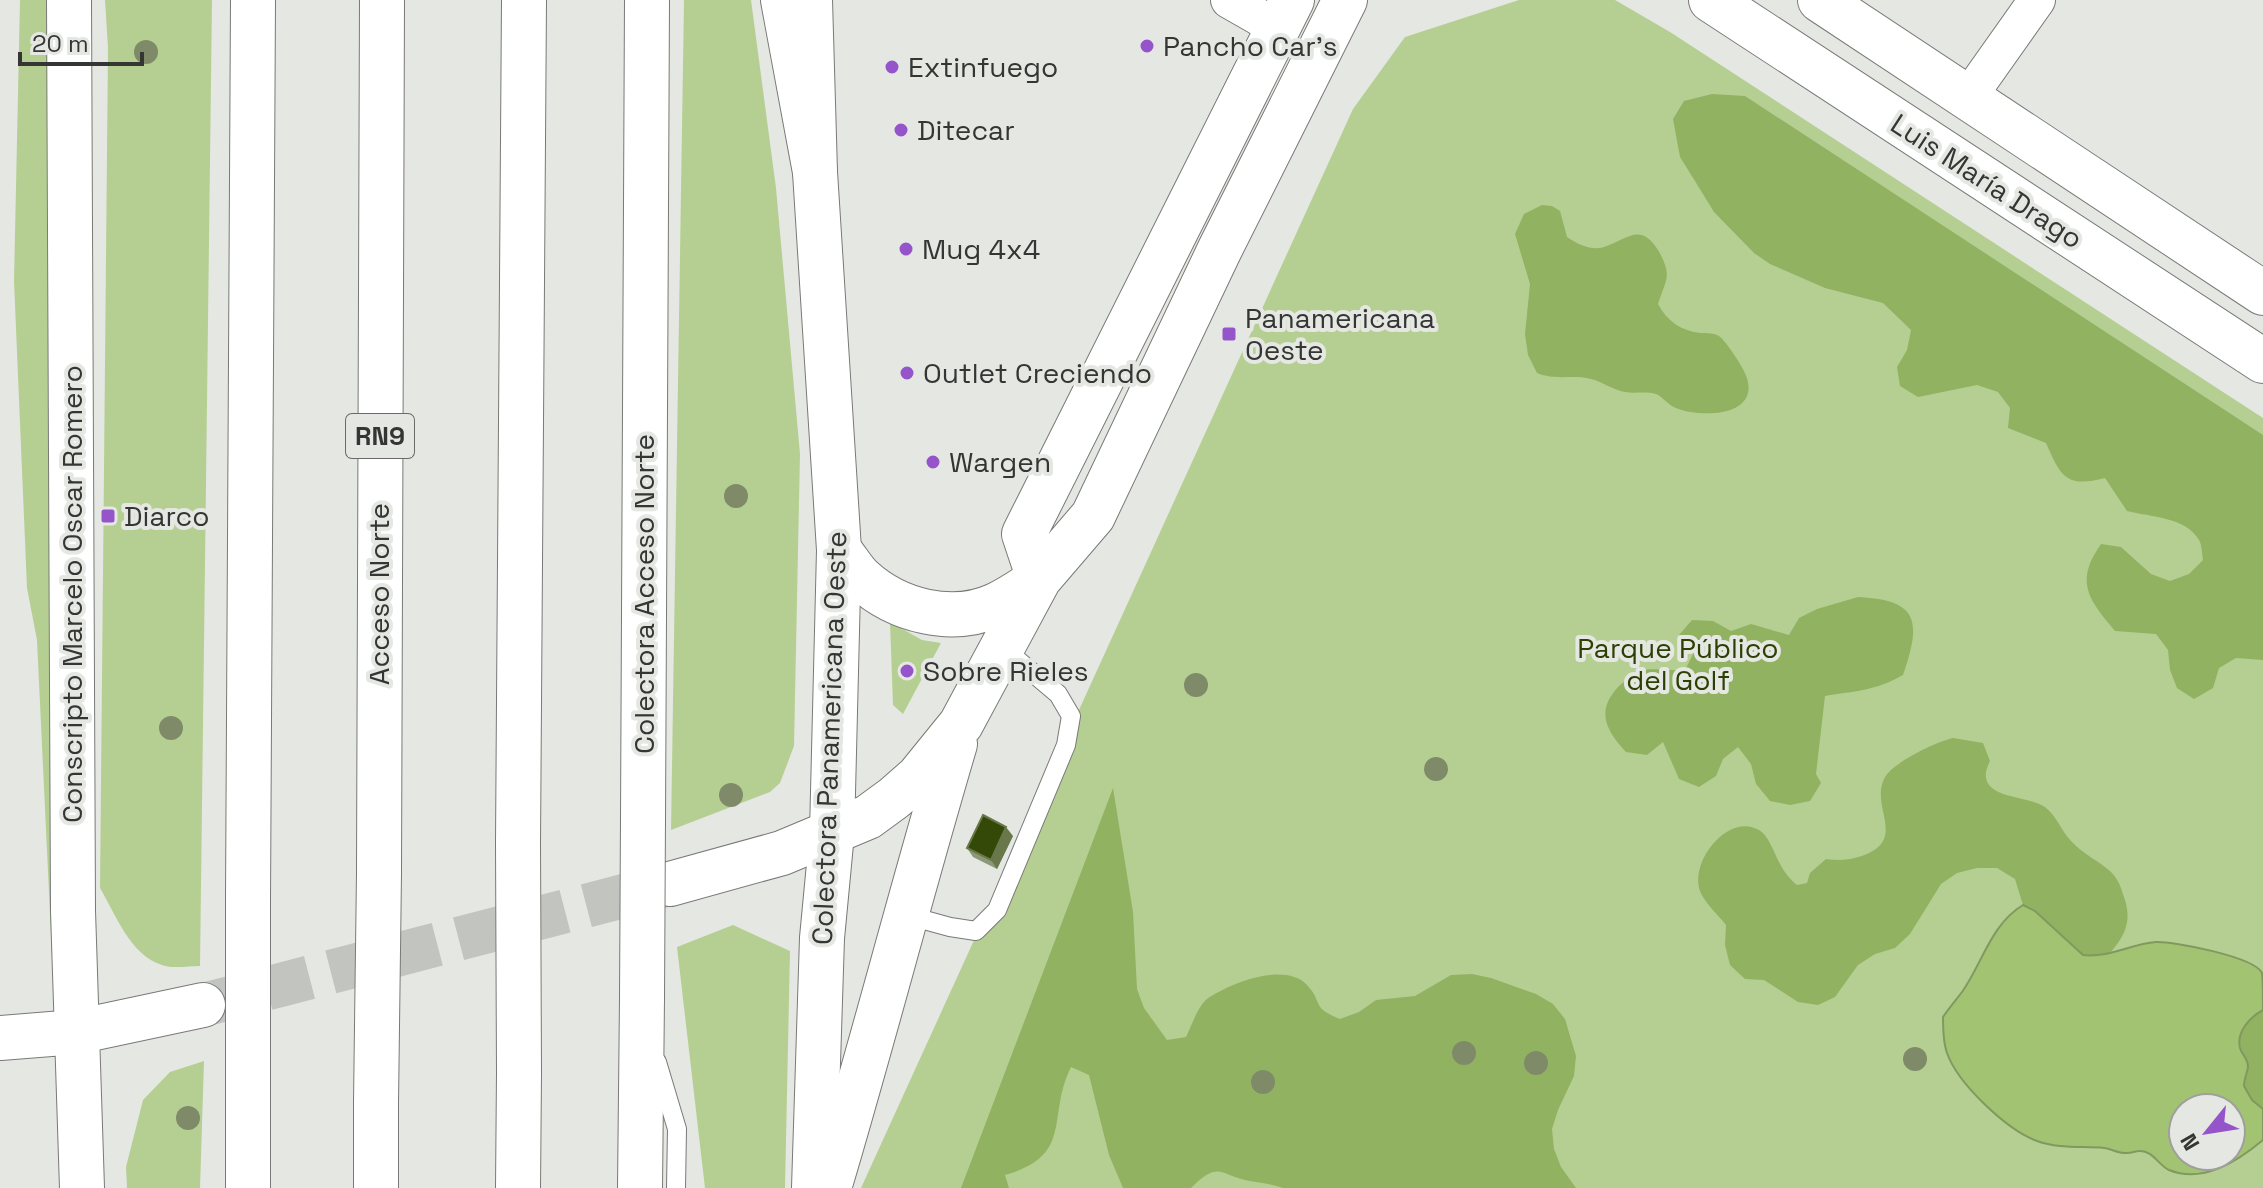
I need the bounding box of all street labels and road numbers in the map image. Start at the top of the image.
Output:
street label: Luis María Drago [1884,106,2090,256]
street label: Conscripto Marcelo Oscar Romero [54,365,90,823]
road number: RN9 [346,414,414,458]
street label: Colectora Acceso Norte [626,434,662,754]
street label: Acceso Norte [361,503,397,685]
street label: Colectora Panamericana Oeste [804,531,854,945]

